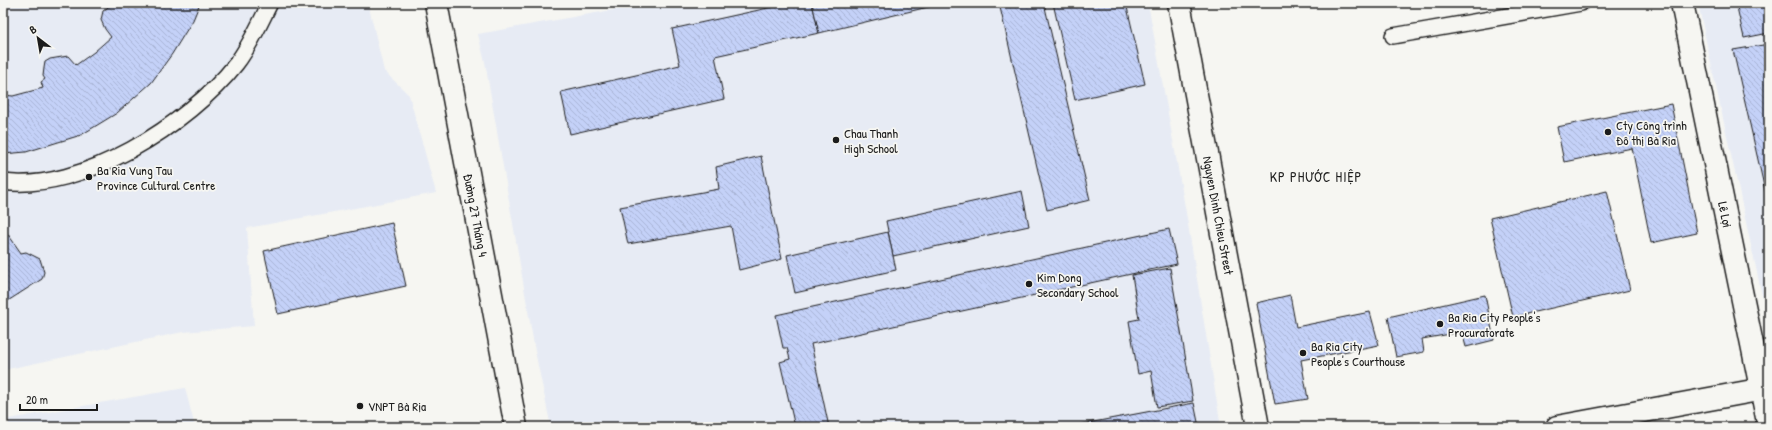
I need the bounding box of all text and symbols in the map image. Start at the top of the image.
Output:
north arrow [18,18,58,58]
text: B [27,22,39,37]
place label: Cty Công trình Đô thị Bà Rịa [1616,116,1687,149]
place label: Chau Thanh High School [844,124,898,157]
marker: Cty Công trình Đô thị Bà Rịa [1603,127,1613,137]
marker: Chau Thanh High School [831,135,841,145]
street label: Nguyen Dinh Chieu Street [1199,155,1239,277]
place label: Ba Ria Vung Tau Province Cultural Centre [97,161,216,194]
district label: KP PHƯỚC HIỆP [1270,167,1362,186]
marker: Ba Ria Vung Tau Province Cultural Centre [84,172,94,182]
street label: Đường 27 Tháng 4 [459,172,493,258]
street label: Lê Lợi [1714,200,1737,229]
place label: Kim Dong Secondary School [1037,268,1119,301]
marker: Kim Dong Secondary School [1024,279,1034,289]
place label: Ba Ria City People's Procuratorate [1448,308,1541,341]
marker: Ba Ria City People's Procuratorate [1435,319,1445,329]
place label: Ba Ria City People's Courthouse [1311,337,1405,370]
marker: Ba Ria City People's Courthouse [1298,348,1308,358]
scale bar [20,386,97,412]
text: 20 m [26,391,48,408]
place label: VNPT Bà Rịa [368,397,426,415]
marker: VNPT Bà Rịa [355,401,365,411]

